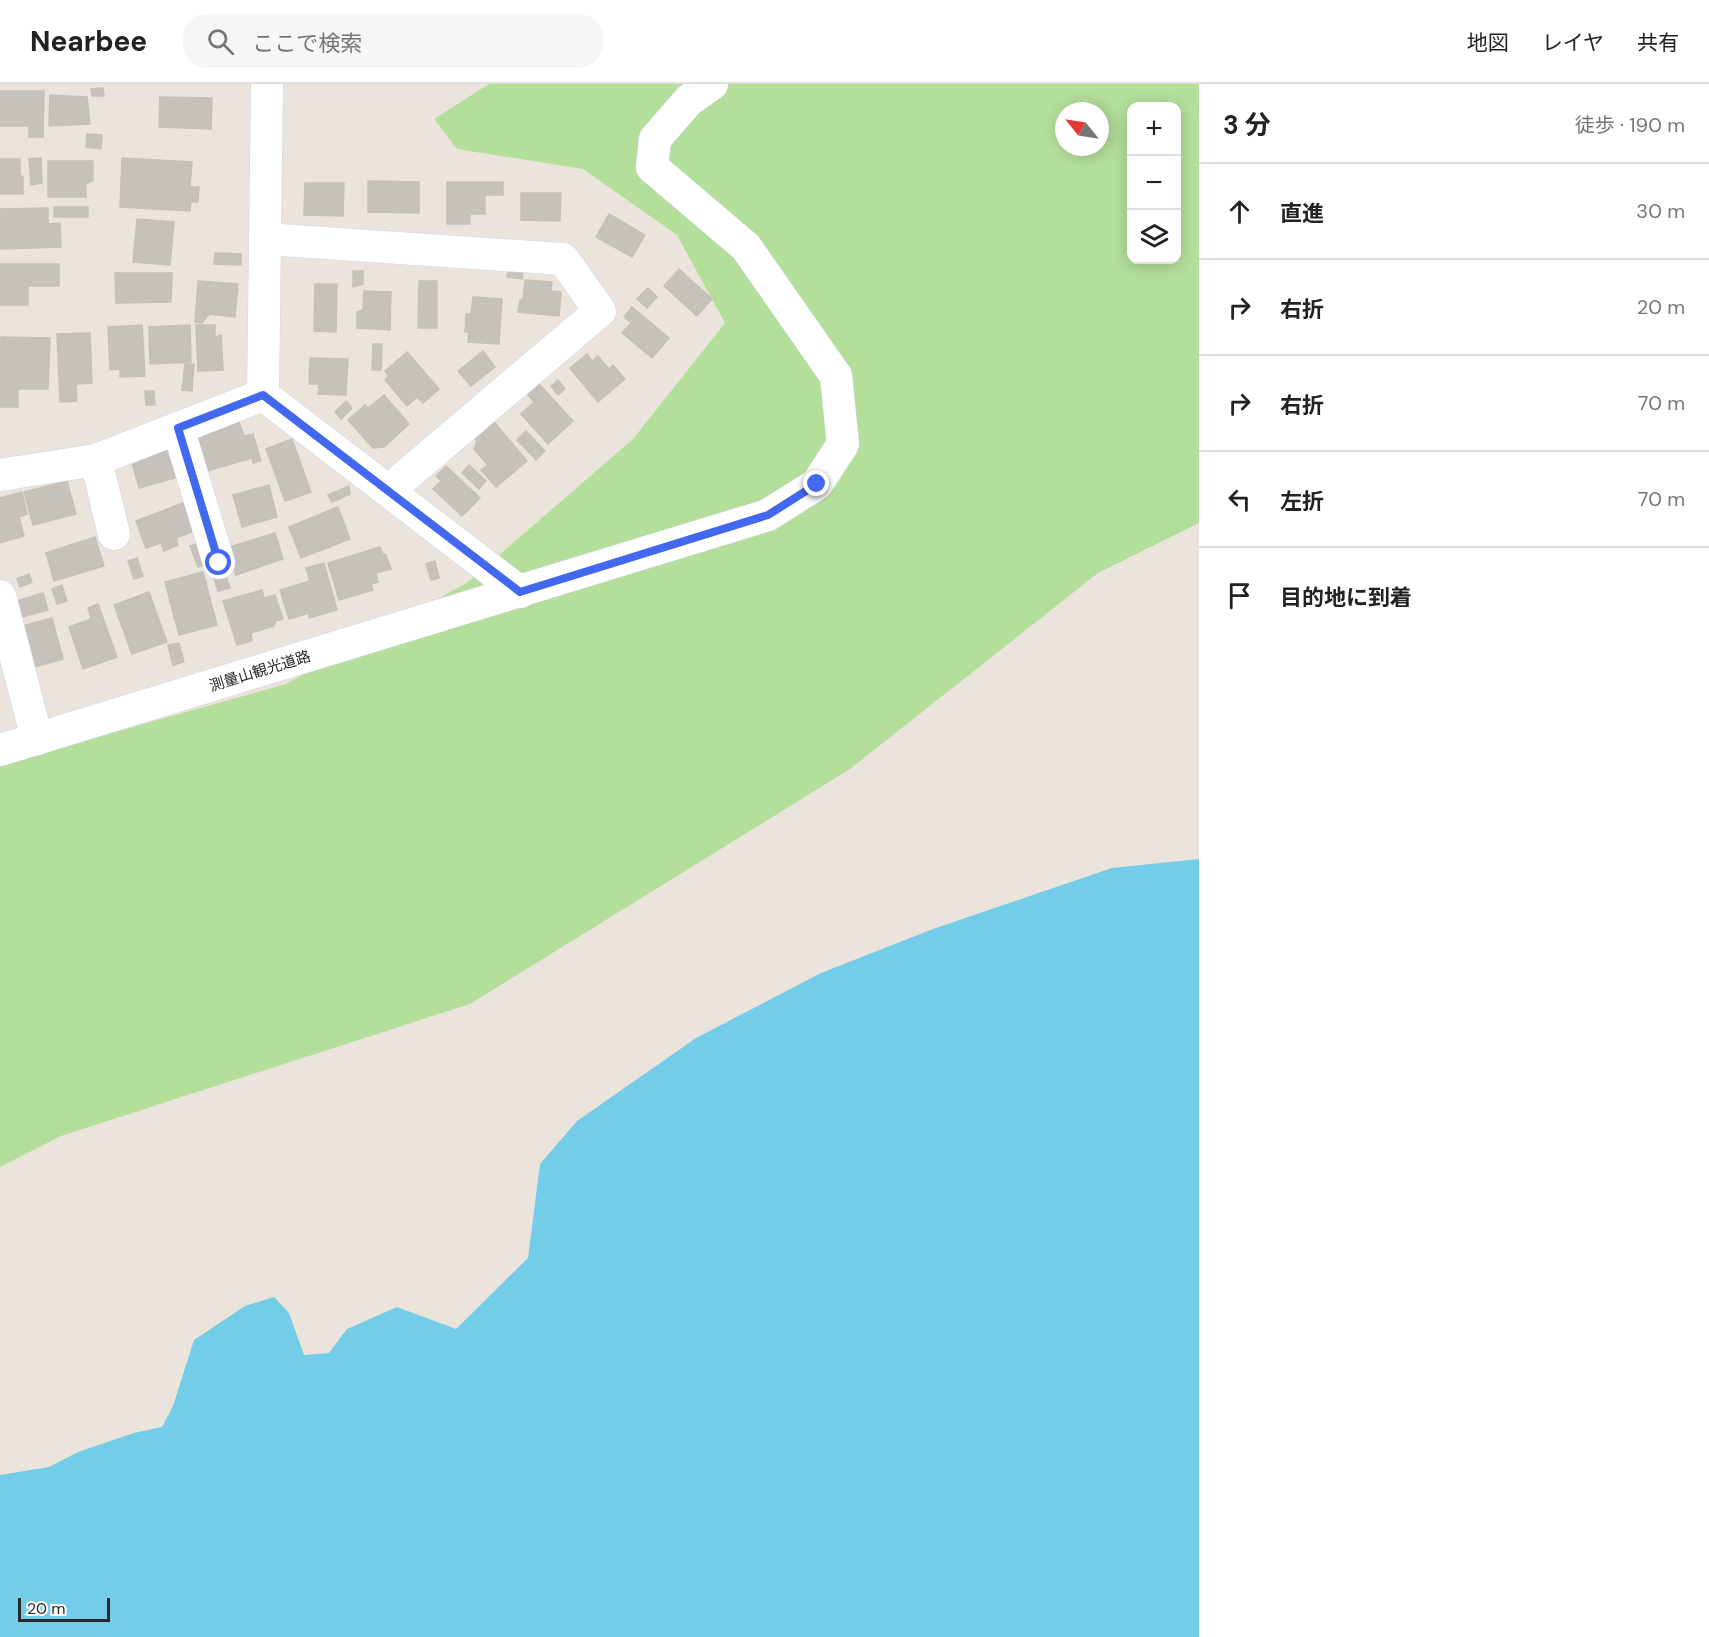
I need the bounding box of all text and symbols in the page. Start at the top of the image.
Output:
search box [183,14,603,68]
text: Nearbee [30,23,147,60]
icon: search [204,25,237,58]
text: ここで検索 [252,29,362,58]
text: 地図 [1467,29,1509,57]
text: レイヤ [1542,29,1604,57]
text: 共有 [1637,29,1679,57]
north arrow [1055,102,1109,156]
map controls [1127,102,1181,264]
button: + [1127,102,1181,156]
text: 3 分 [1223,108,1271,142]
text: 徒歩 · 190 m [1575,112,1685,138]
button: − [1127,156,1181,210]
icon: ahead [1223,195,1256,228]
text: 30 m [1636,198,1685,224]
text: 直進 [1280,199,1324,228]
button: layers [1127,210,1181,264]
icon: right [1223,291,1256,324]
text: 20 m [1637,294,1685,320]
text: 右折 [1280,295,1324,324]
icon: right [1223,387,1256,420]
text: 70 m [1638,390,1685,416]
text: 右折 [1280,391,1324,420]
route end [803,470,829,496]
icon: left [1223,483,1256,516]
text: 70 m [1638,486,1685,512]
text: 左折 [1280,487,1324,516]
route start [205,549,231,575]
icon: arrive [1223,579,1256,612]
text: 目的地に到着 [1280,583,1412,612]
street label: 測量山観光道路 [207,646,313,696]
scale bar [18,1595,110,1622]
text: 20 m [27,1598,66,1619]

